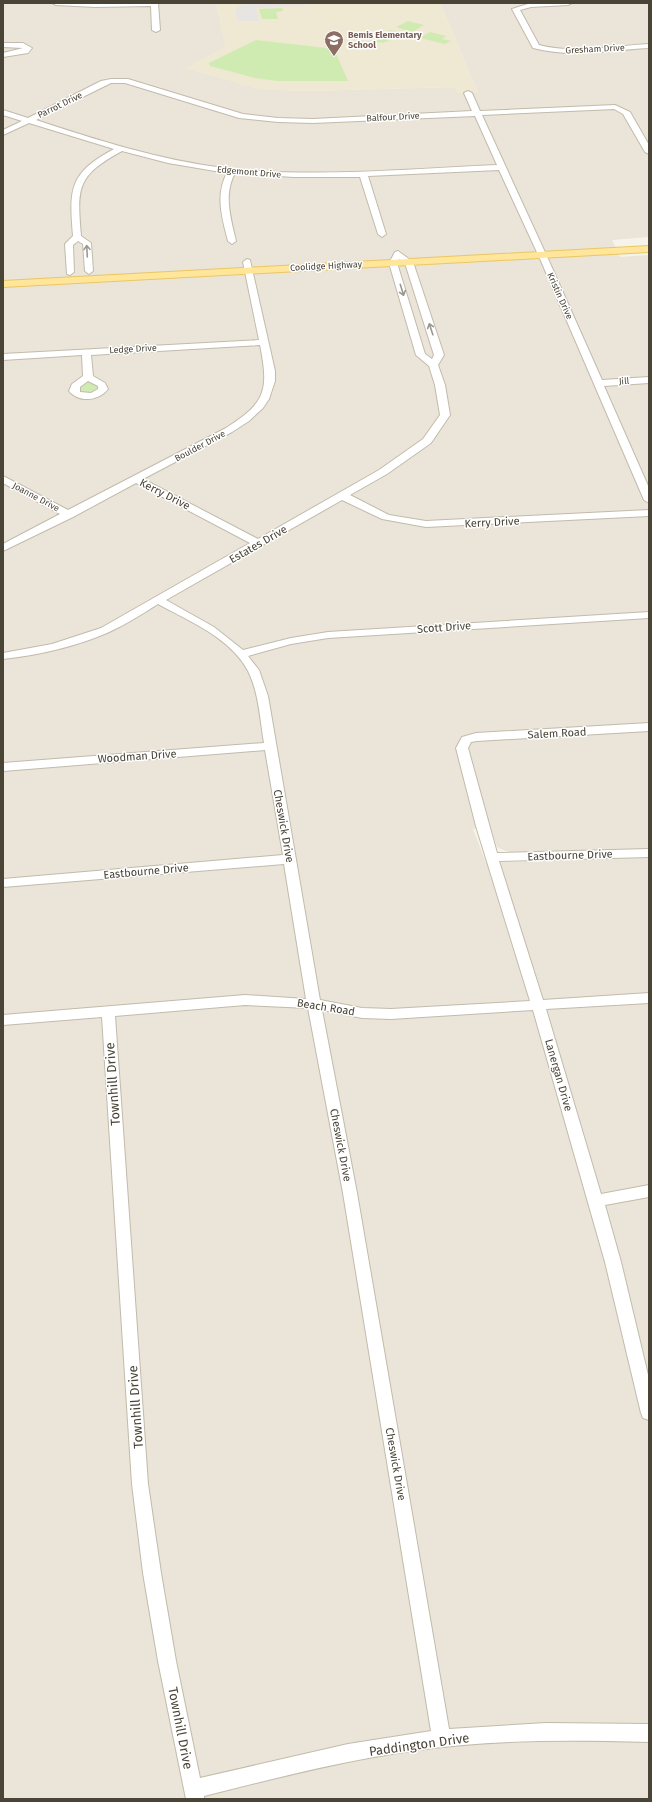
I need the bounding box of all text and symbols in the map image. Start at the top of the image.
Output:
school or university icon: Bemis Elementary School [323,29,345,57]
place label: Bemis Elementary School [348,30,422,50]
street label: Gresham Drive [565,42,625,56]
street label: Parrot Drive [36,90,84,120]
street label: Balfour Drive [366,111,420,123]
street label: Edgemont Drive [216,164,282,180]
one-way arrow [84,245,91,258]
street label: Coolidge Highway [290,259,363,273]
street label: Kristin Drive [545,271,575,321]
one-way arrow [399,284,406,297]
one-way arrow [426,323,434,335]
street label: Ledge Drive [109,343,157,355]
street label: Jill [618,376,630,386]
street label: Boulder Drive [173,428,227,464]
street label: Kerry Drive [137,476,192,513]
street label: Joanne Drive [11,480,61,514]
street label: Kerry Drive [464,515,520,530]
street label: Estates Drive [227,523,289,566]
street label: Scott Drive [417,619,471,636]
street label: Salem Road [527,725,587,742]
street label: Woodman Drive [97,747,177,766]
street label: Cheswick Drive [271,788,296,864]
street label: Eastbourne Drive [527,848,613,863]
street label: Eastbourne Drive [103,861,189,882]
street label: Beach Road [296,996,356,1018]
street label: Lanergan Drive [542,1038,575,1113]
street label: Townhill Drive [102,1042,123,1126]
street label: Cheswick Drive [327,1107,354,1183]
street label: Townhill Drive [125,1365,146,1449]
street label: Cheswick Drive [383,1426,408,1502]
street label: Townhill Drive [165,1686,196,1770]
street label: Paddington Drive [368,1730,470,1759]

